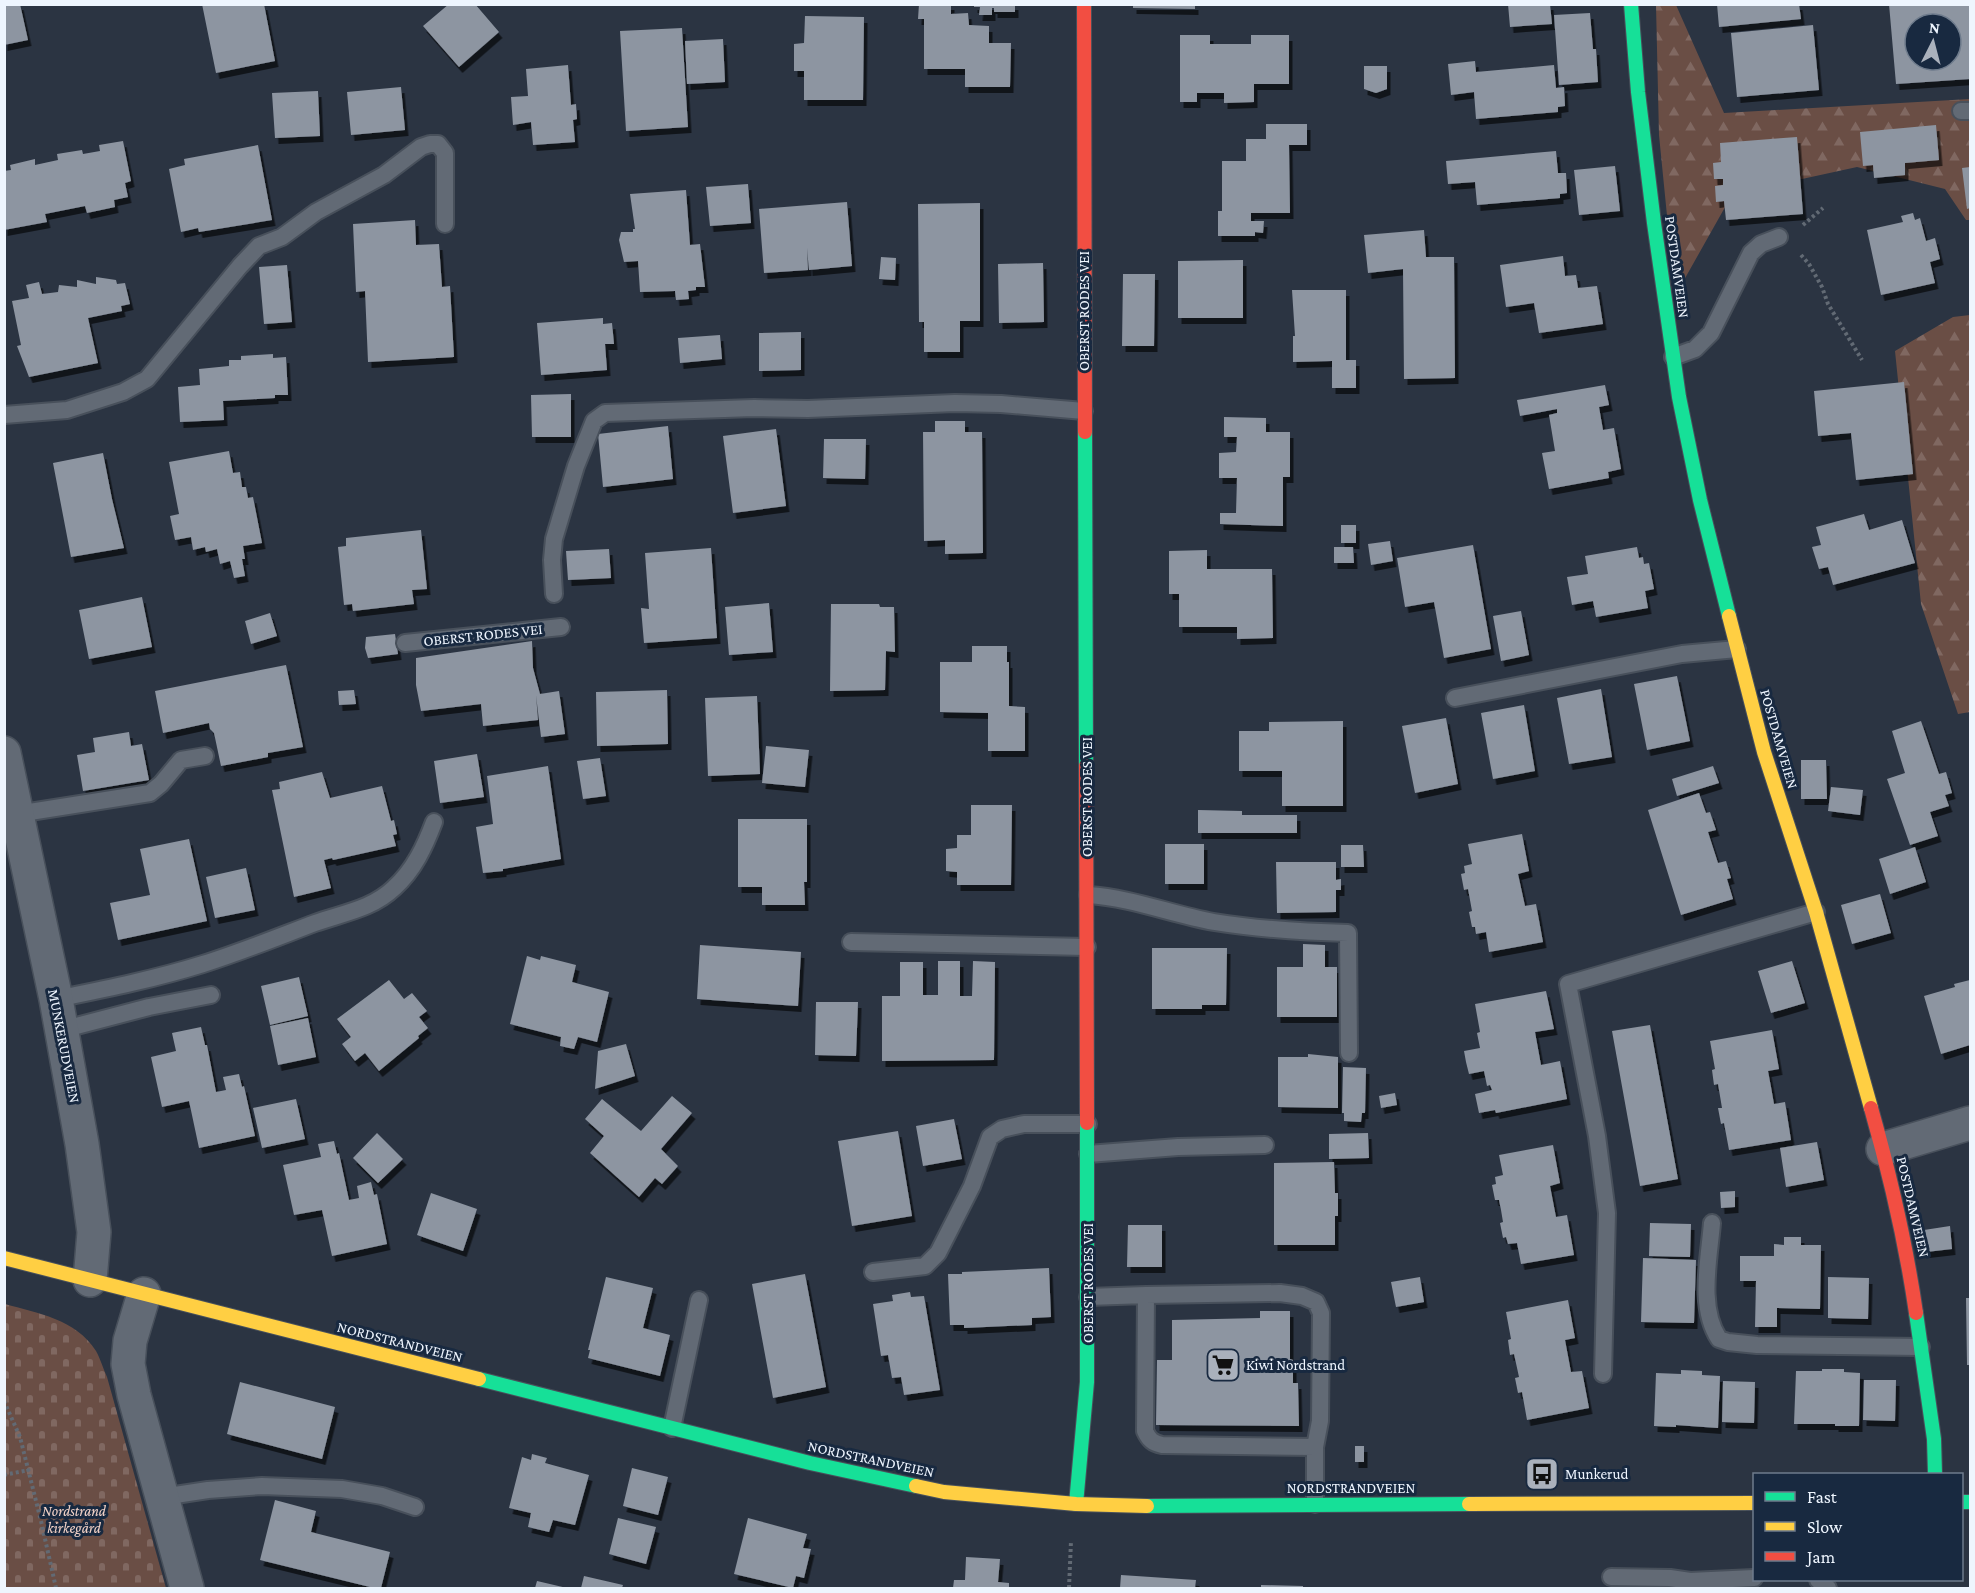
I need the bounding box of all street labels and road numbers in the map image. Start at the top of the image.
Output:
street label: POSTDAMVEIEN [1662,215,1692,319]
street label: OBERST RODES VEI [1076,251,1092,371]
street label: OBERST RODES VEI [423,621,543,649]
street label: POSTDAMVEIEN [1757,687,1801,791]
street label: OBERST RODES VEI [1079,737,1095,857]
street label: MUNKERUDVEIEN [45,988,83,1104]
street label: POSTDAMVEIEN [1894,1155,1932,1259]
street label: OBERST RODES VEI [1080,1223,1096,1343]
street label: NORDSTRANDVEIEN [336,1319,464,1365]
street label: NORDSTRANDVEIEN [806,1438,936,1480]
street label: NORDSTRANDVEIEN [1287,1480,1415,1496]

